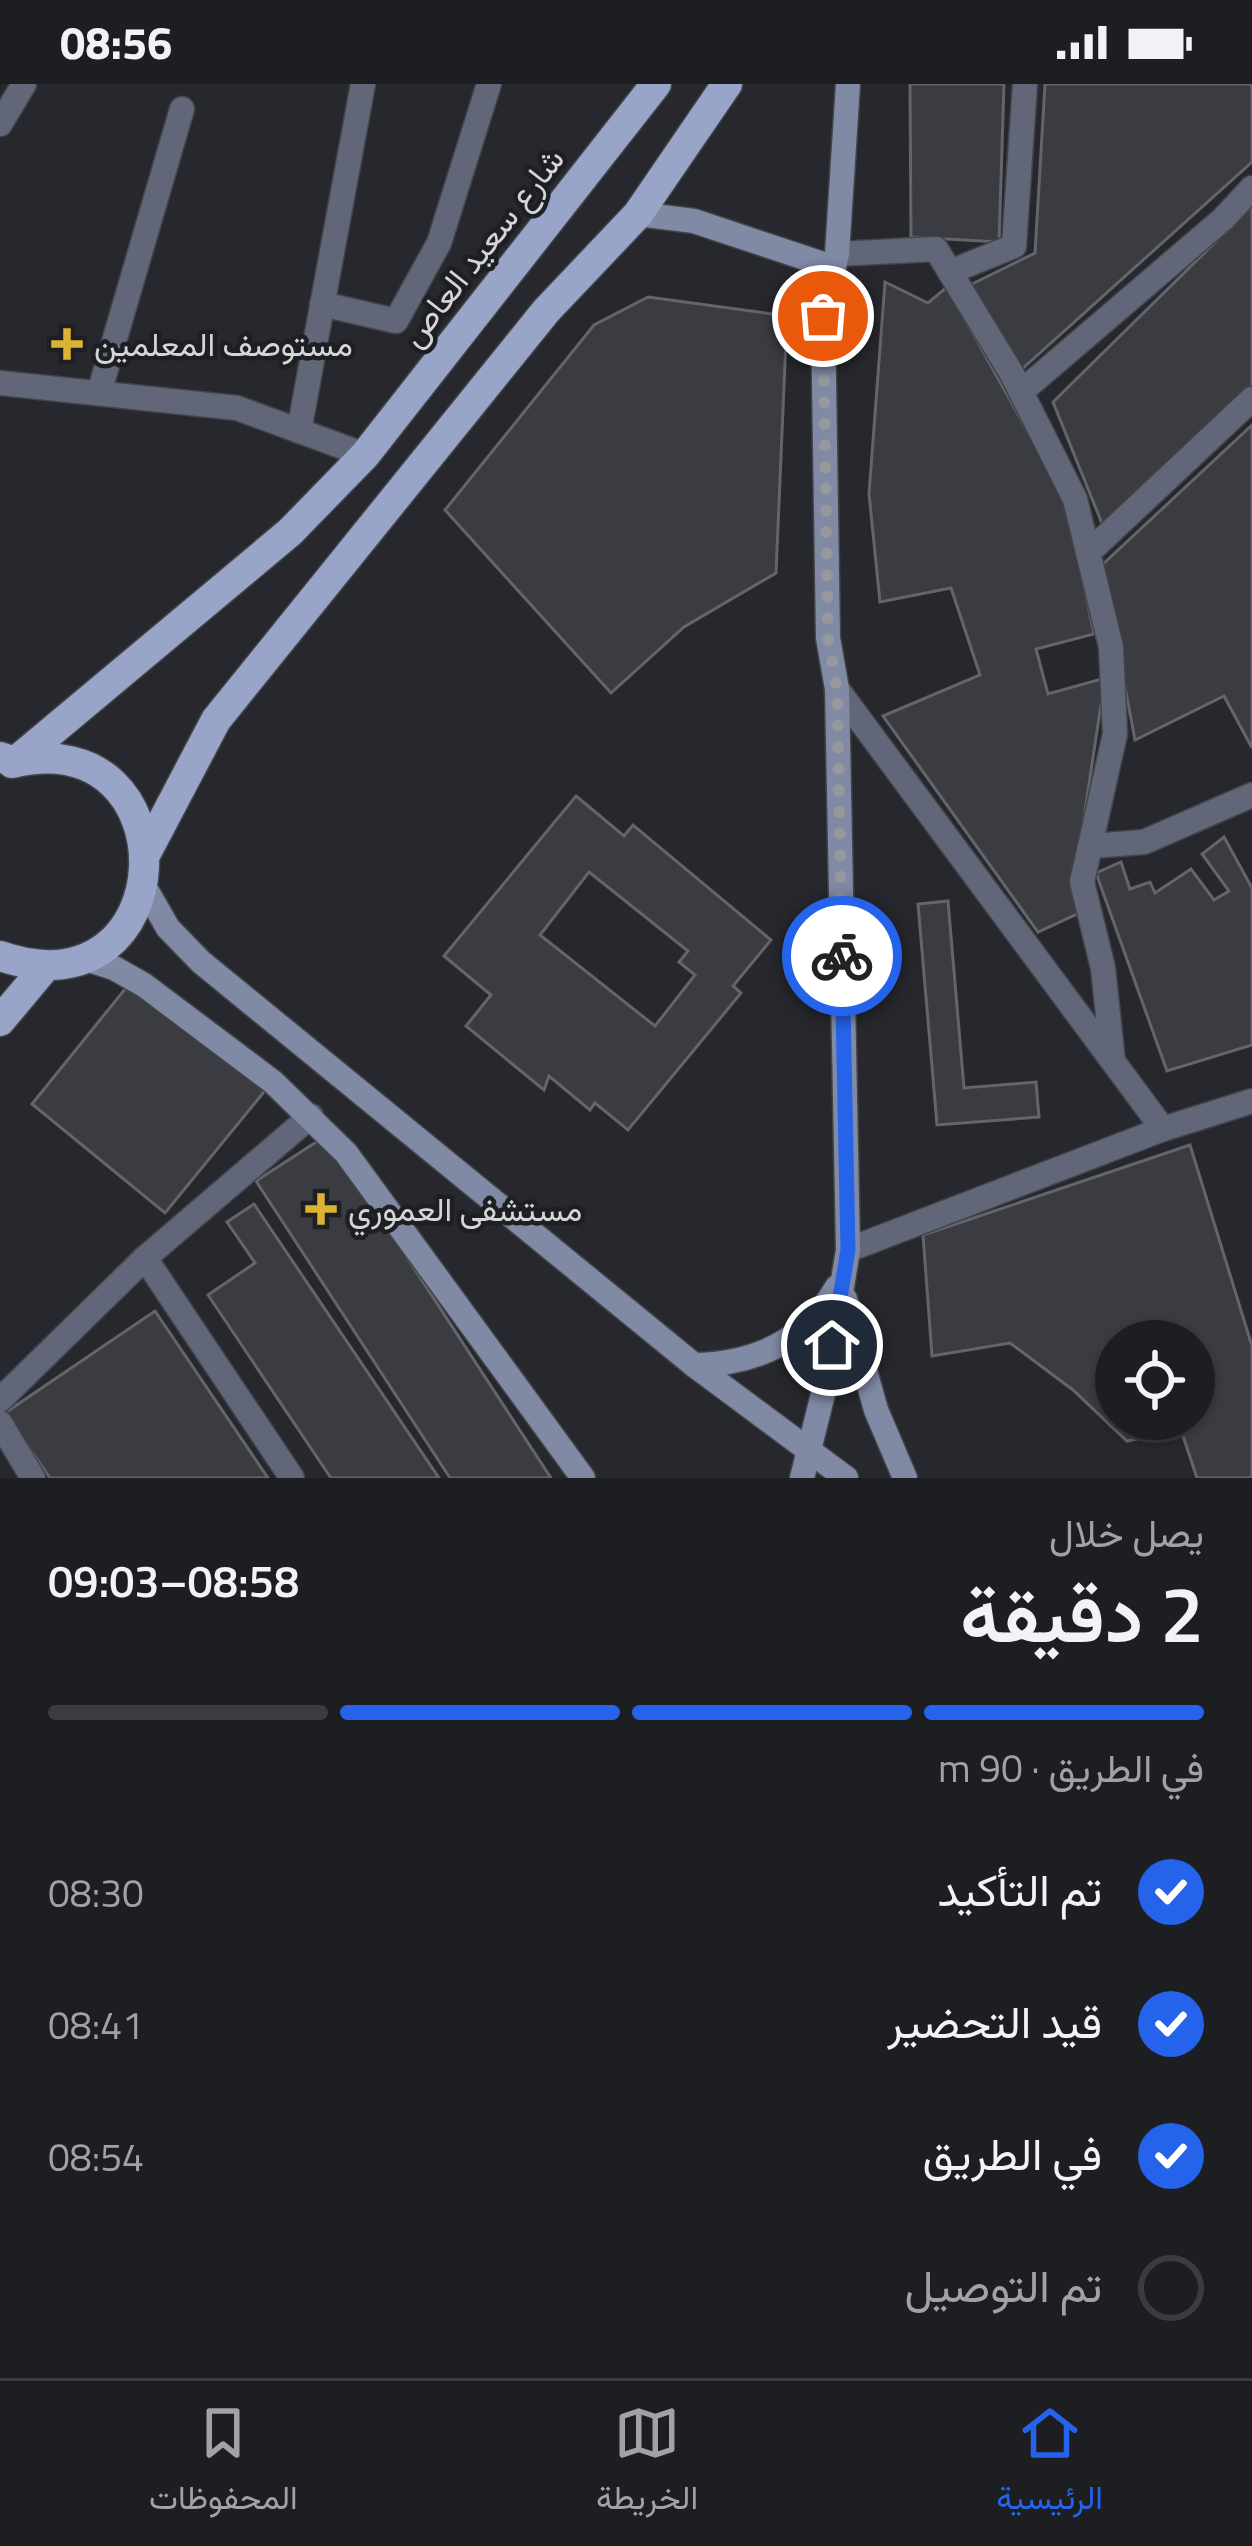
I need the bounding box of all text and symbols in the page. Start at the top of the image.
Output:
text: 08:56 [60,8,172,76]
street label: شارع سعيد العاص [388,137,576,357]
pin [772,265,874,367]
icon: bag [790,283,856,349]
place label: مستوصف المعلمين [94,319,353,369]
marker: مستوصف المعلمين [51,328,83,360]
courier [782,896,902,1016]
icon: bike [809,923,875,989]
place label: مستشفى العموري [348,1184,582,1236]
marker: مستشفى العموري [305,1193,337,1225]
pin [781,1294,883,1396]
icon: home [799,1312,865,1378]
map controls [1095,1320,1215,1440]
button: locate [1095,1320,1215,1440]
text: يصل خلال [1049,1503,1204,1562]
text: 08:58–09:03 [48,1546,299,1614]
text: 2 دقيقة [960,1554,1204,1672]
text: في الطريق · 90 m [938,1738,1204,1797]
text: تم التأكيد [937,1855,1102,1923]
icon: check [1138,1859,1204,1925]
text: 08:30 [48,1863,144,1922]
text: قيد التحضير [887,1987,1102,2055]
icon: check [1138,1991,1204,2057]
text: 08:41 [48,1995,144,2054]
text: في الطريق [922,2119,1102,2187]
icon: check [1138,2123,1204,2189]
text: 08:54 [48,2127,144,2186]
text: تم التوصيل [905,2251,1102,2319]
tab: المحفوظات [149,2400,298,2527]
tab: الخريطة [596,2400,698,2527]
tab: الرئيسية [996,2400,1103,2527]

